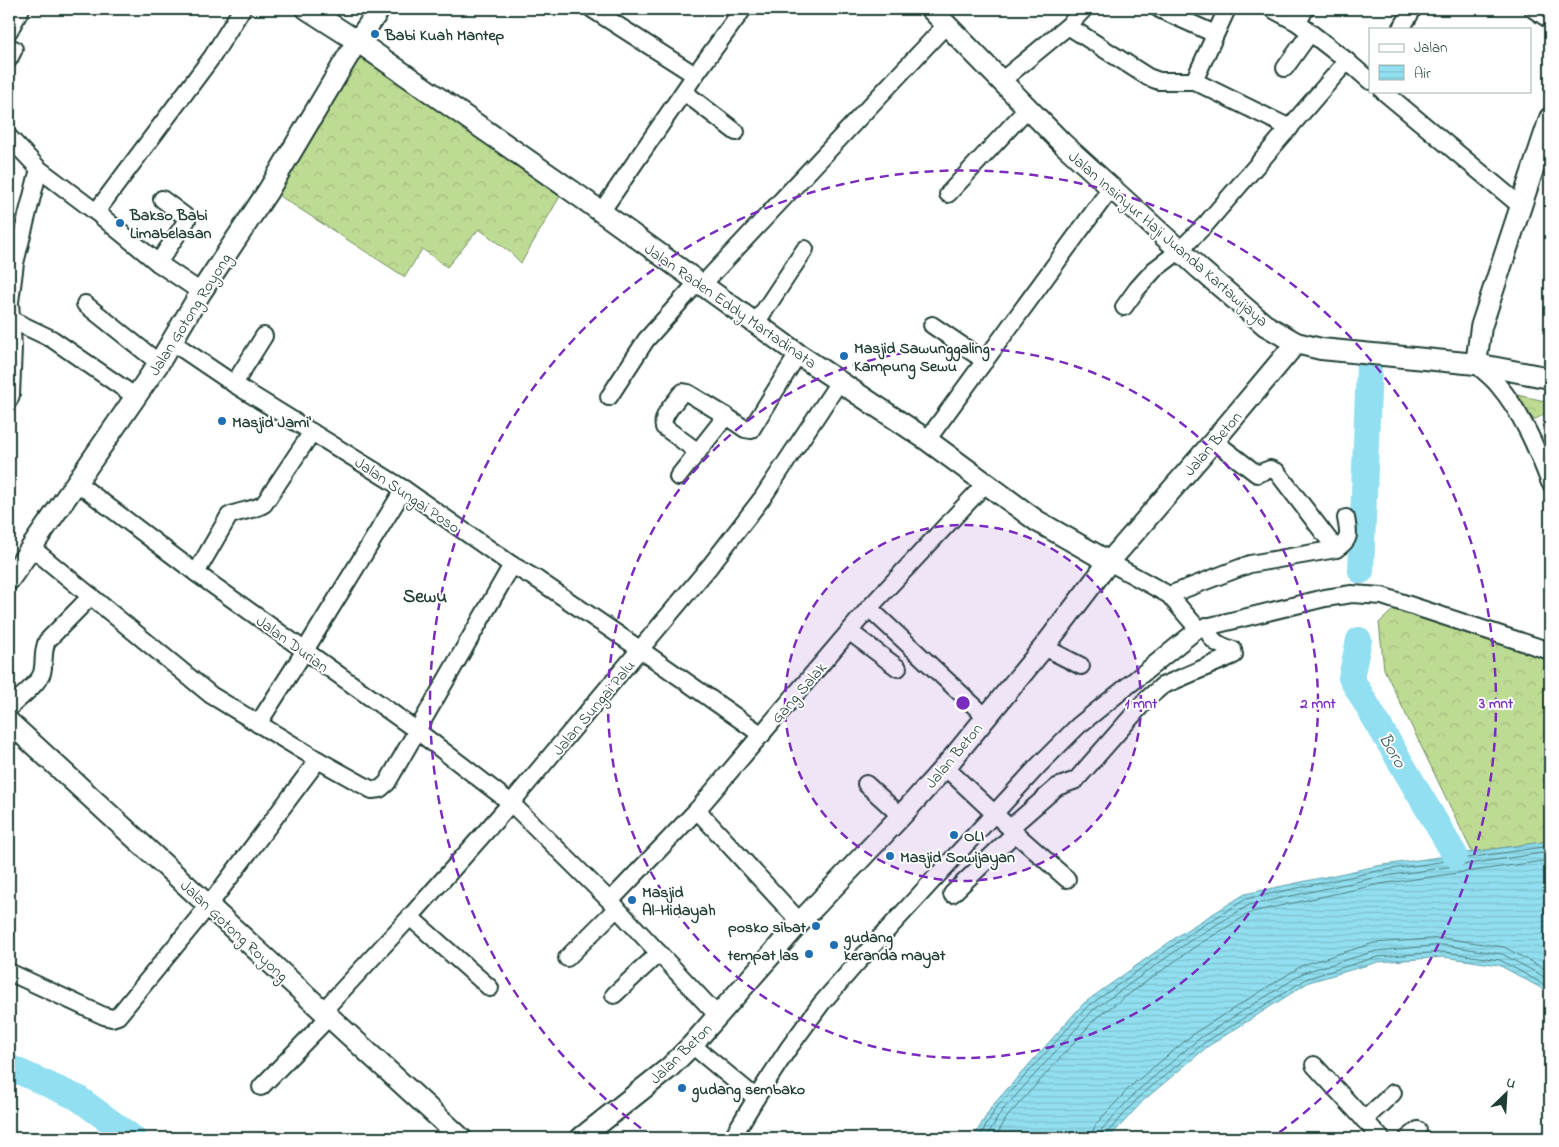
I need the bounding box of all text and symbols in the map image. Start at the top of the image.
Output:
place label: Babi Kuah Mantep [384,24,505,48]
marker: Babi Kuah Mantep [369,28,381,40]
legend [1369,28,1532,92]
text: Jalan [1414,37,1447,59]
text: Air [1414,63,1431,85]
street label: Jalan Insinyur Haji Juanda Kartawijaya [1062,146,1273,333]
place label: Bakso Babi Limabelasan [129,204,212,246]
marker: Bakso Babi Limabelasan [114,217,126,229]
street label: Jalan Raden Eddy Martadinata [639,238,821,375]
street label: Jalan Gotong Royong [143,249,238,381]
place label: Masjid Sawunggaling Kampung Sewu [854,337,990,380]
marker: Masjid Sawunggaling Kampung Sewu [838,350,850,362]
street label: Jalan Beton [1178,406,1249,482]
place label: Masjid Jami' [232,411,311,435]
marker: Masjid Jami' [216,415,228,427]
street label: Jalan Sungai Poso [349,451,464,540]
district label: Sewu [403,584,447,611]
street label: Jalan Durian [250,610,333,679]
street label: Jalan Sungai Palu [547,655,642,761]
street label: Gang Salak [766,656,834,729]
text: 1 mnt [1125,693,1158,715]
text: 2 mnt [1299,693,1337,715]
text: 3 mnt [1478,693,1514,715]
centre of rings [954,694,972,712]
street label: Jalan Beton [920,718,989,794]
water label: Boro [1371,729,1412,774]
place label: OLI [964,825,984,849]
marker: OLI [948,829,960,841]
place label: Masjid Sowijayan [900,846,1015,871]
marker: Masjid Sowijayan [884,850,896,862]
street label: Jalan Gotong Royong [174,875,293,988]
place label: Masjid Al-Hidayah [642,881,716,924]
marker: Masjid Al-Hidayah [626,894,638,906]
place label: posko sibat [728,916,807,940]
marker: posko sibat [810,920,822,932]
place label: gudang keranda mayat [843,926,946,969]
marker: gudang keranda mayat [828,939,840,951]
place label: tempat las [727,944,799,968]
marker: tempat las [803,948,815,960]
street label: Jalan Beton [645,1018,718,1091]
north arrow [1482,1070,1532,1120]
text: U [1502,1072,1519,1095]
place label: gudang sembako [691,1078,805,1103]
marker: gudang sembako [676,1082,688,1094]

